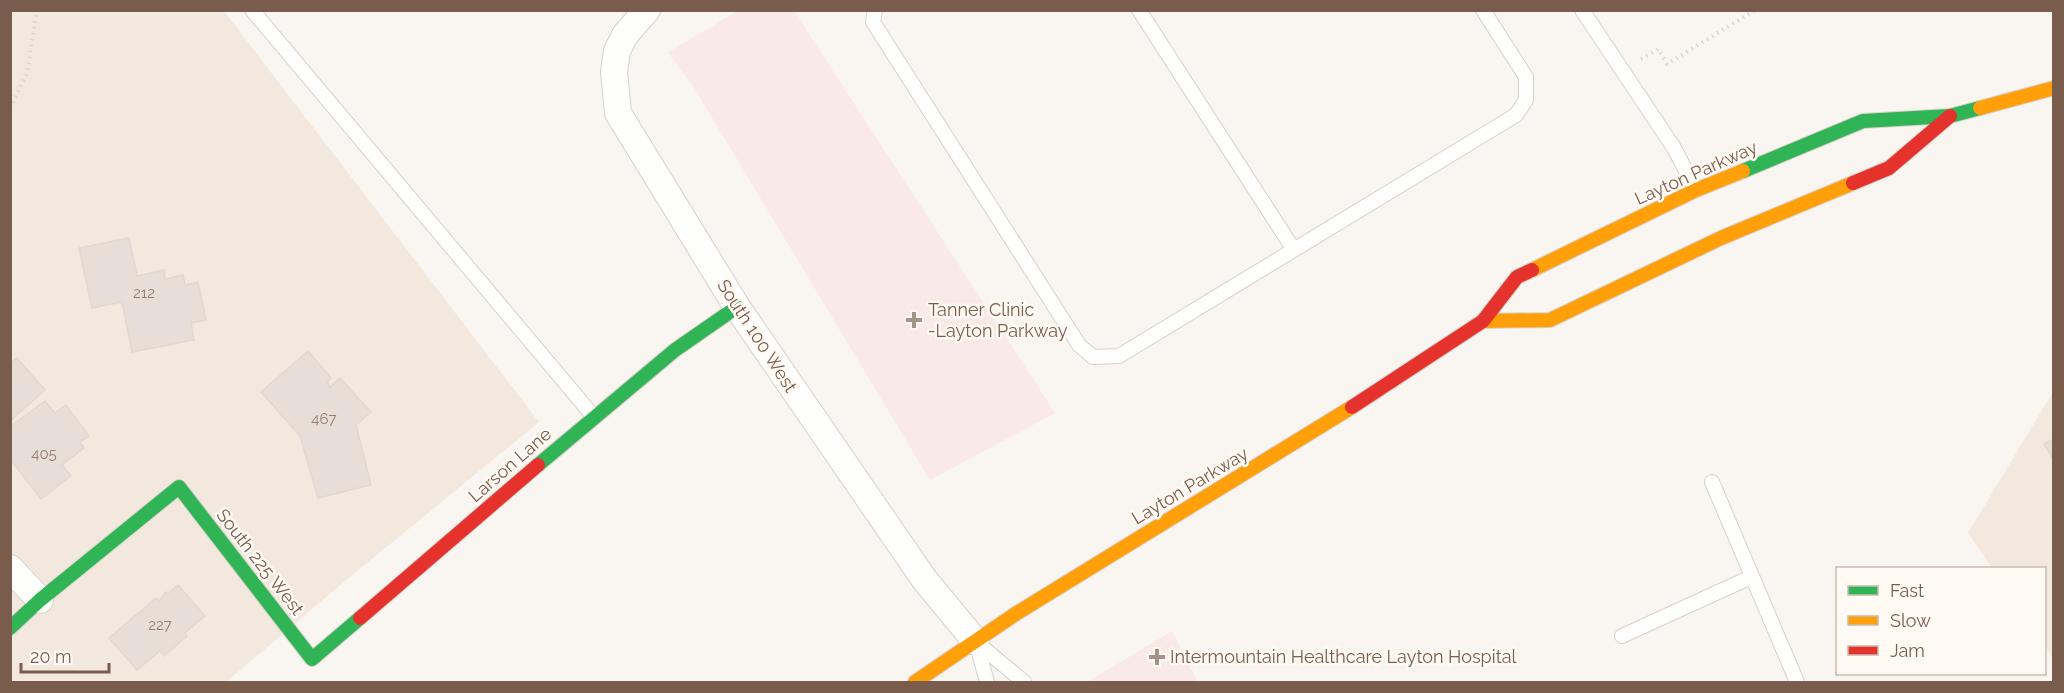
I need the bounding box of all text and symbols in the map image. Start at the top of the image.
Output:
street label: Layton Parkway [1631,136,1761,209]
street label: South 100 West [713,275,802,396]
house number: 212 [133,284,155,302]
place label: Tanner Clinic -Layton Parkway [928,299,1068,341]
marker: Tanner Clinic -Layton Parkway [905,311,923,329]
house number: 467 [311,410,337,428]
street label: Larson Lane [464,423,556,506]
street label: Layton Parkway [1128,442,1252,529]
house number: 405 [31,445,57,463]
street label: South 225 West [212,504,308,619]
legend [1836,567,2046,675]
text: Fast [1890,580,1924,601]
text: Slow [1890,610,1931,631]
house number: 227 [148,616,172,634]
scale bar [21,636,110,674]
text: Jam [1890,640,1925,661]
text: 20 m [30,646,72,667]
place label: Intermountain Healthcare Layton Hospital [1170,646,1516,667]
marker: Intermountain Healthcare Layton Hospital [1148,648,1166,666]

